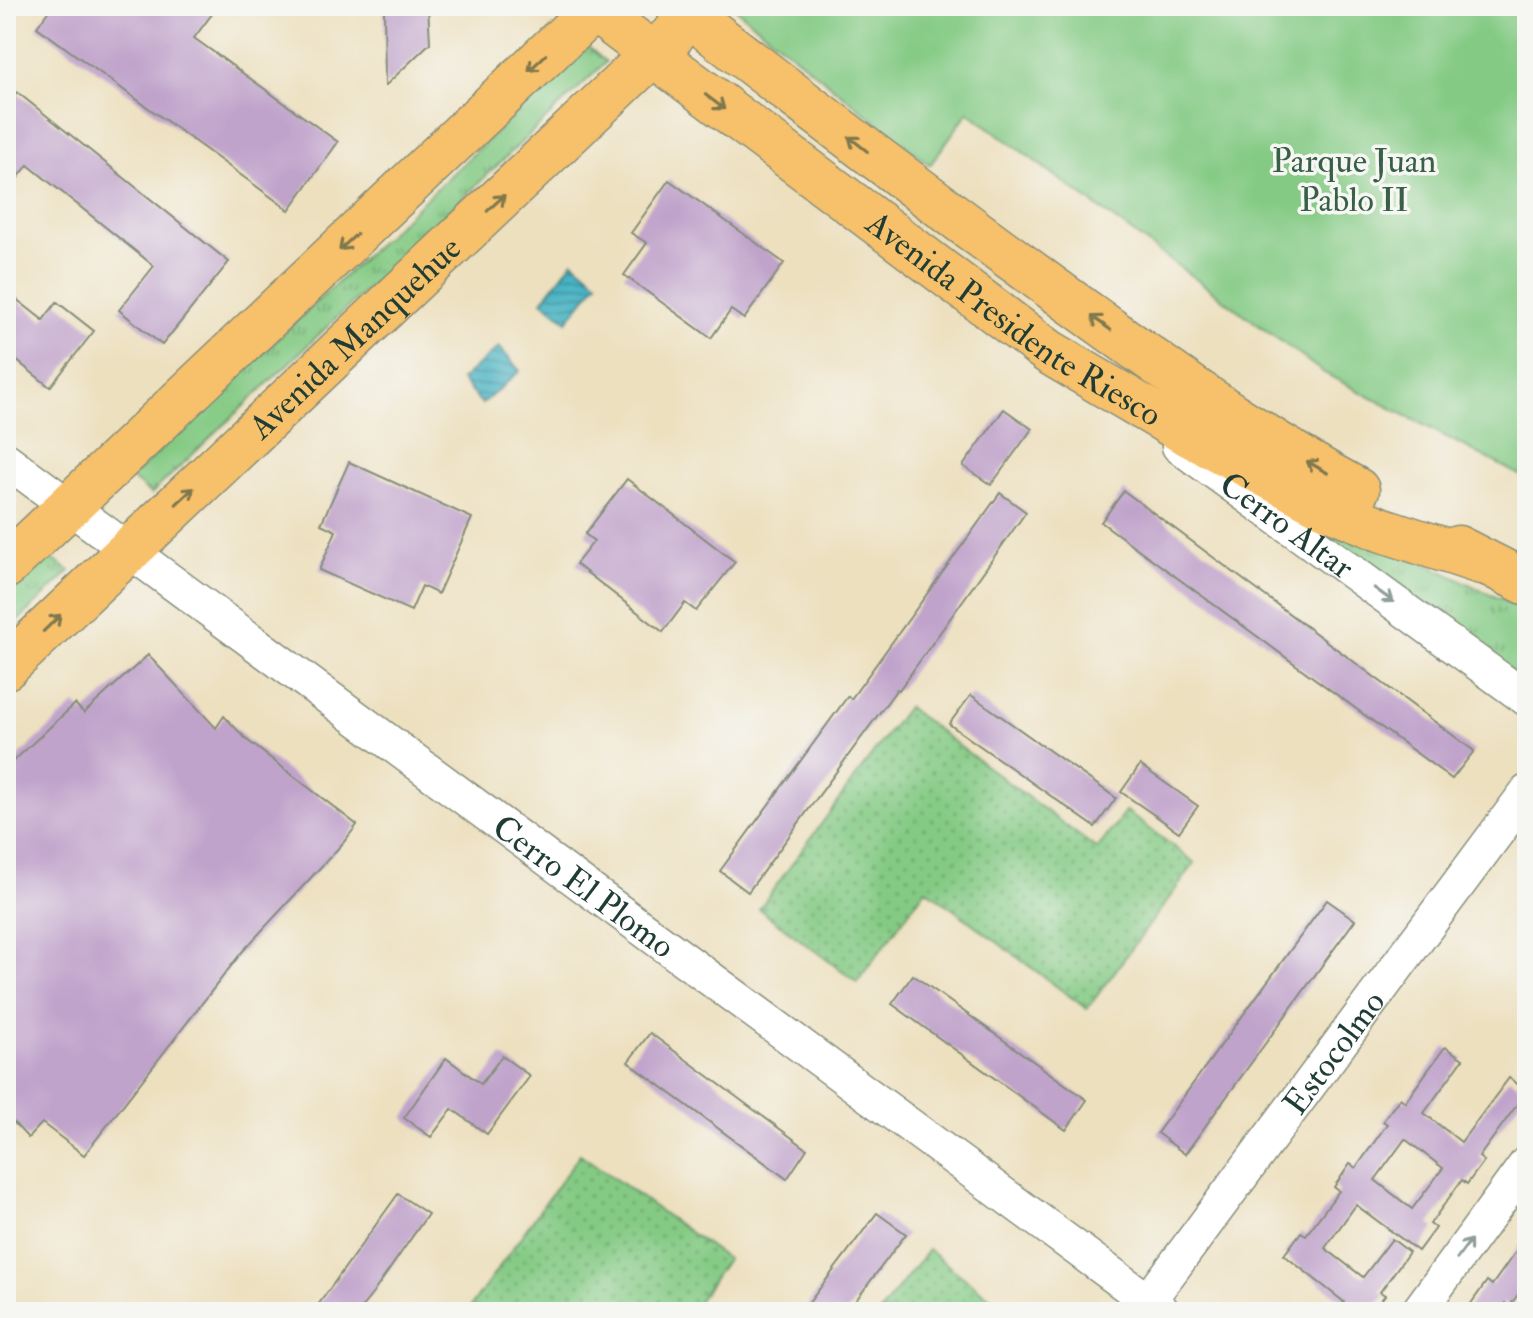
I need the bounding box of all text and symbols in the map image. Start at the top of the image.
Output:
one-way arrow [527,54,547,73]
one-way arrow [704,94,725,111]
one-way arrow [848,135,869,153]
park label: Parque Juan Pablo II [1272,140,1436,222]
one-way arrow [486,194,505,213]
street label: Avenida Presidente Riesco [856,201,1169,437]
street label: Avenida Manquehue [240,227,471,449]
one-way arrow [339,232,358,251]
one-way arrow [1090,315,1112,331]
one-way arrow [1305,459,1329,474]
street label: Cerro Altar [1211,463,1362,589]
one-way arrow [175,487,195,506]
one-way arrow [1373,587,1395,603]
one-way arrow [41,615,61,633]
street label: Cerro El Plomo [484,806,683,968]
street label: Estocolmo [1274,982,1395,1124]
one-way arrow [1455,1239,1472,1260]

